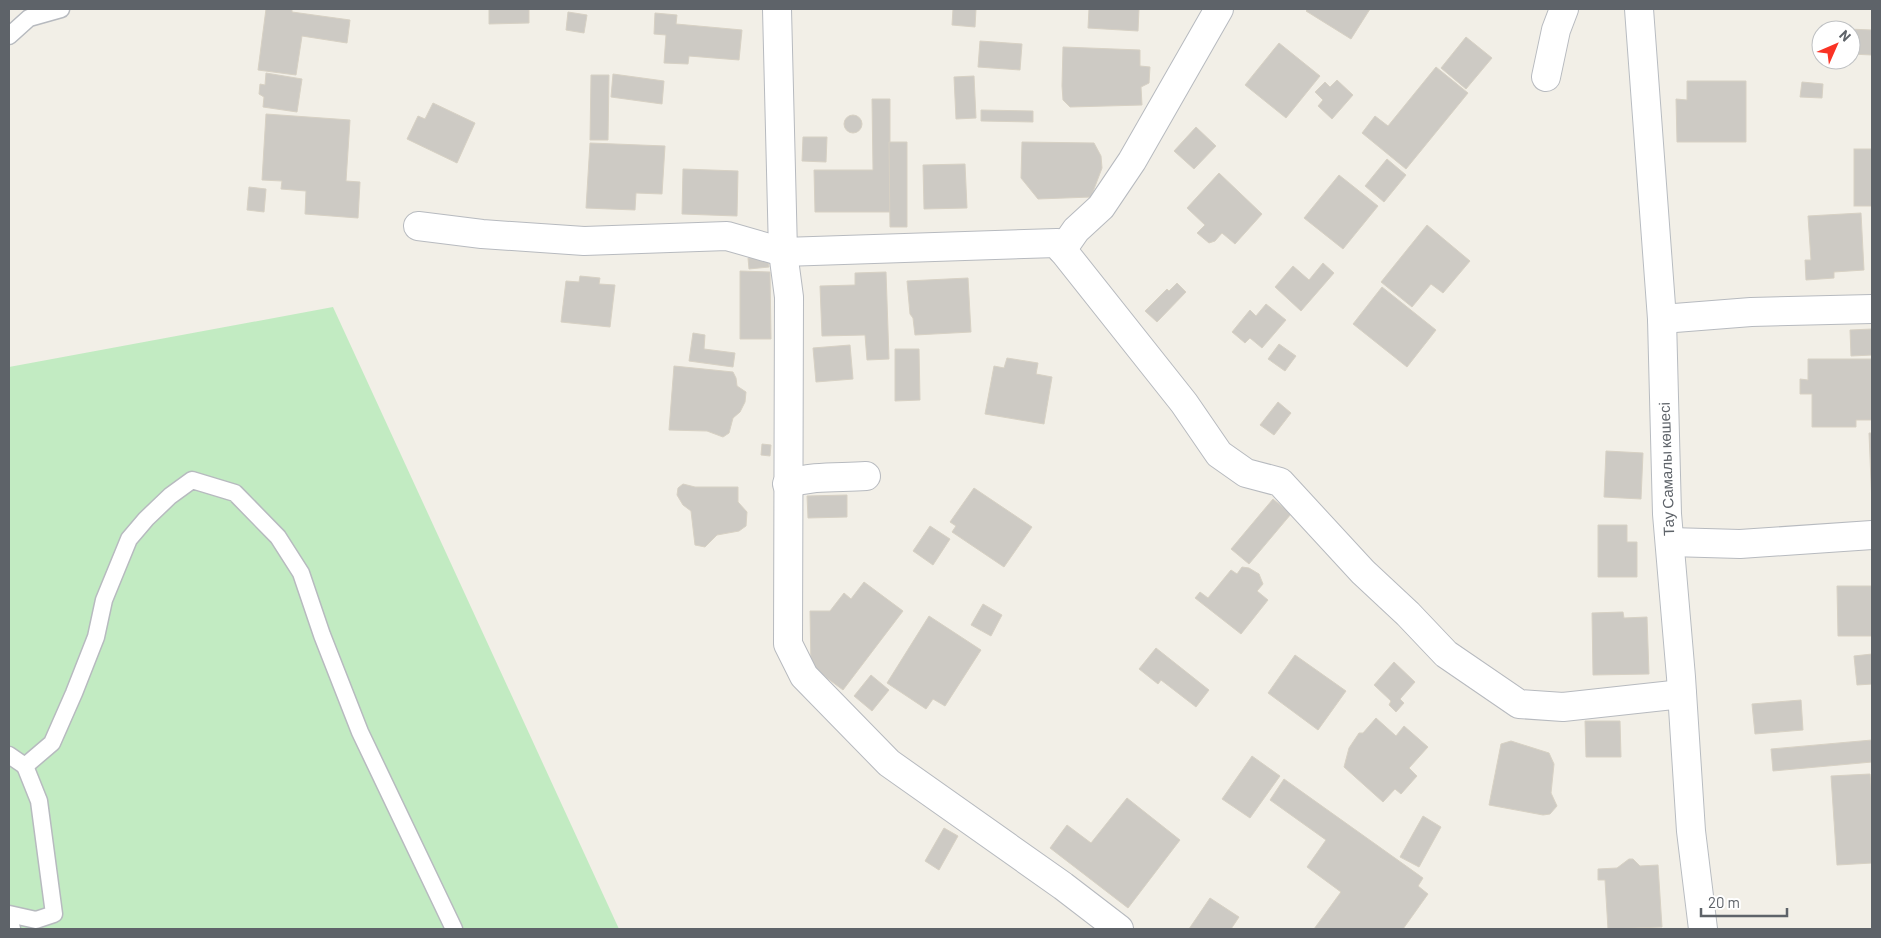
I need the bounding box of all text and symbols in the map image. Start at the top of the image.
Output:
north arrow [1811,20,1861,70]
text: N [1836,26,1855,45]
street label: Тау Самалы көшесі [1655,402,1677,536]
scale bar [1701,886,1787,918]
text: 20 m [1708,893,1740,911]

